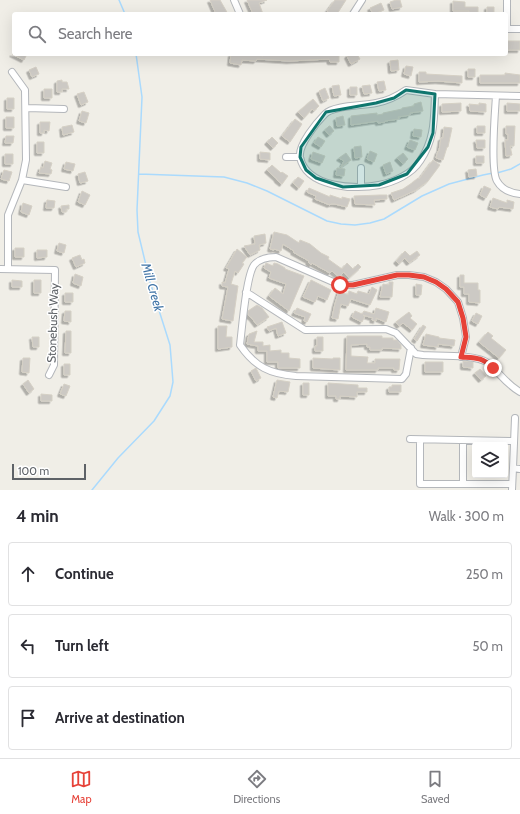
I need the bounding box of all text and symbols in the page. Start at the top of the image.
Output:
search box [12,12,508,56]
icon: search [26,23,48,45]
text: Search here [58,25,133,43]
water label: Mill Creek [138,260,168,314]
route start [331,276,349,294]
street label: Stonebush Way [44,283,61,363]
route end [484,359,502,377]
map controls [472,442,508,478]
button: layers [472,442,508,478]
scale bar [12,462,86,481]
text: 100 m [18,464,49,478]
text: 4 min [16,506,59,526]
text: Walk · 300 m [429,508,504,524]
icon: ahead [17,563,39,585]
text: Continue [55,565,114,583]
text: 250 m [466,566,503,582]
icon: left [17,635,39,657]
text: Turn left [55,637,109,655]
text: 50 m [473,638,503,654]
icon: arrive [17,707,39,729]
text: Arrive at destination [55,709,185,727]
tab: Map [70,768,92,806]
tab: Directions [233,768,280,806]
tab: Saved [421,768,450,806]

